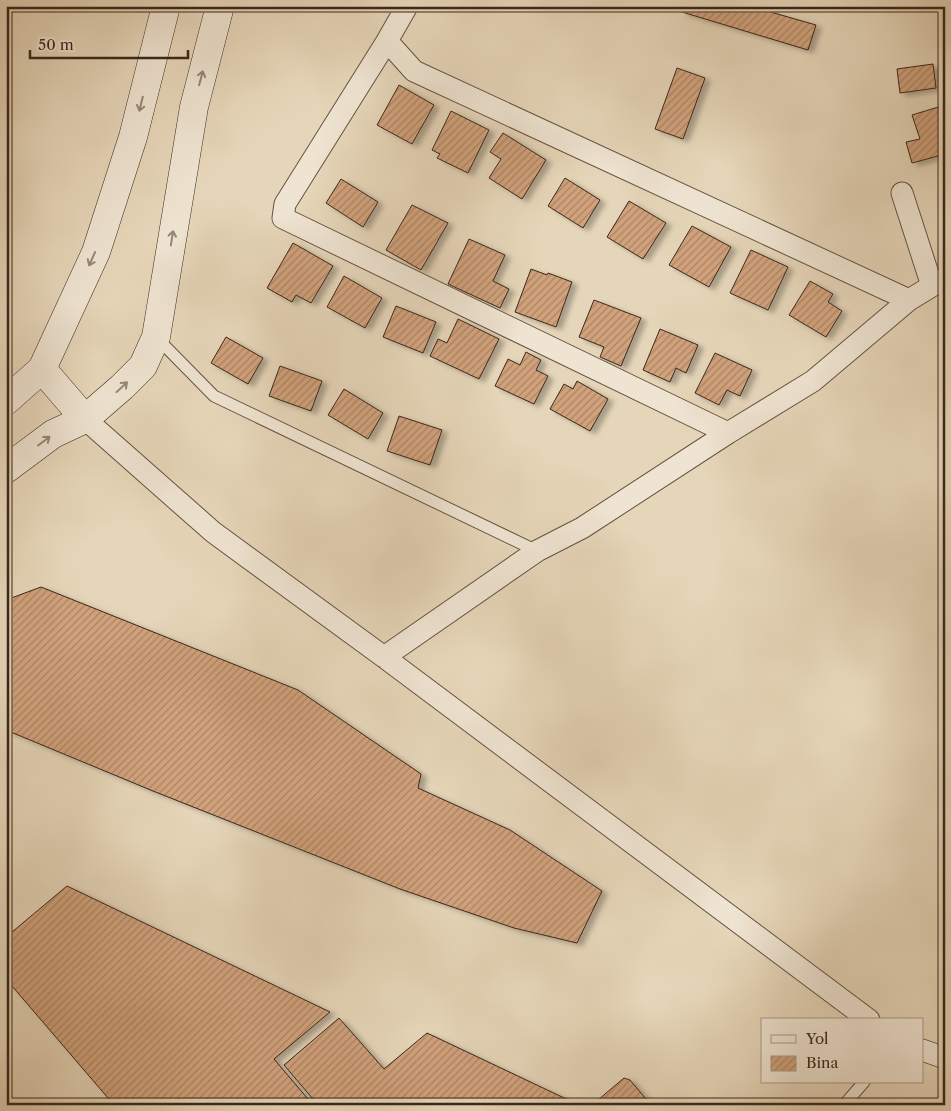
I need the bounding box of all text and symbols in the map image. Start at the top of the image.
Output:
scale bar [30,28,188,60]
text: 50 m [38,35,74,54]
one-way arrow [197,70,207,86]
one-way arrow [136,96,145,112]
one-way arrow [168,230,178,246]
one-way arrow [87,251,97,266]
one-way arrow [115,381,128,393]
one-way arrow [37,436,51,446]
legend [761,1018,924,1084]
text: Yol [805,1029,829,1048]
text: Bina [806,1053,838,1072]

